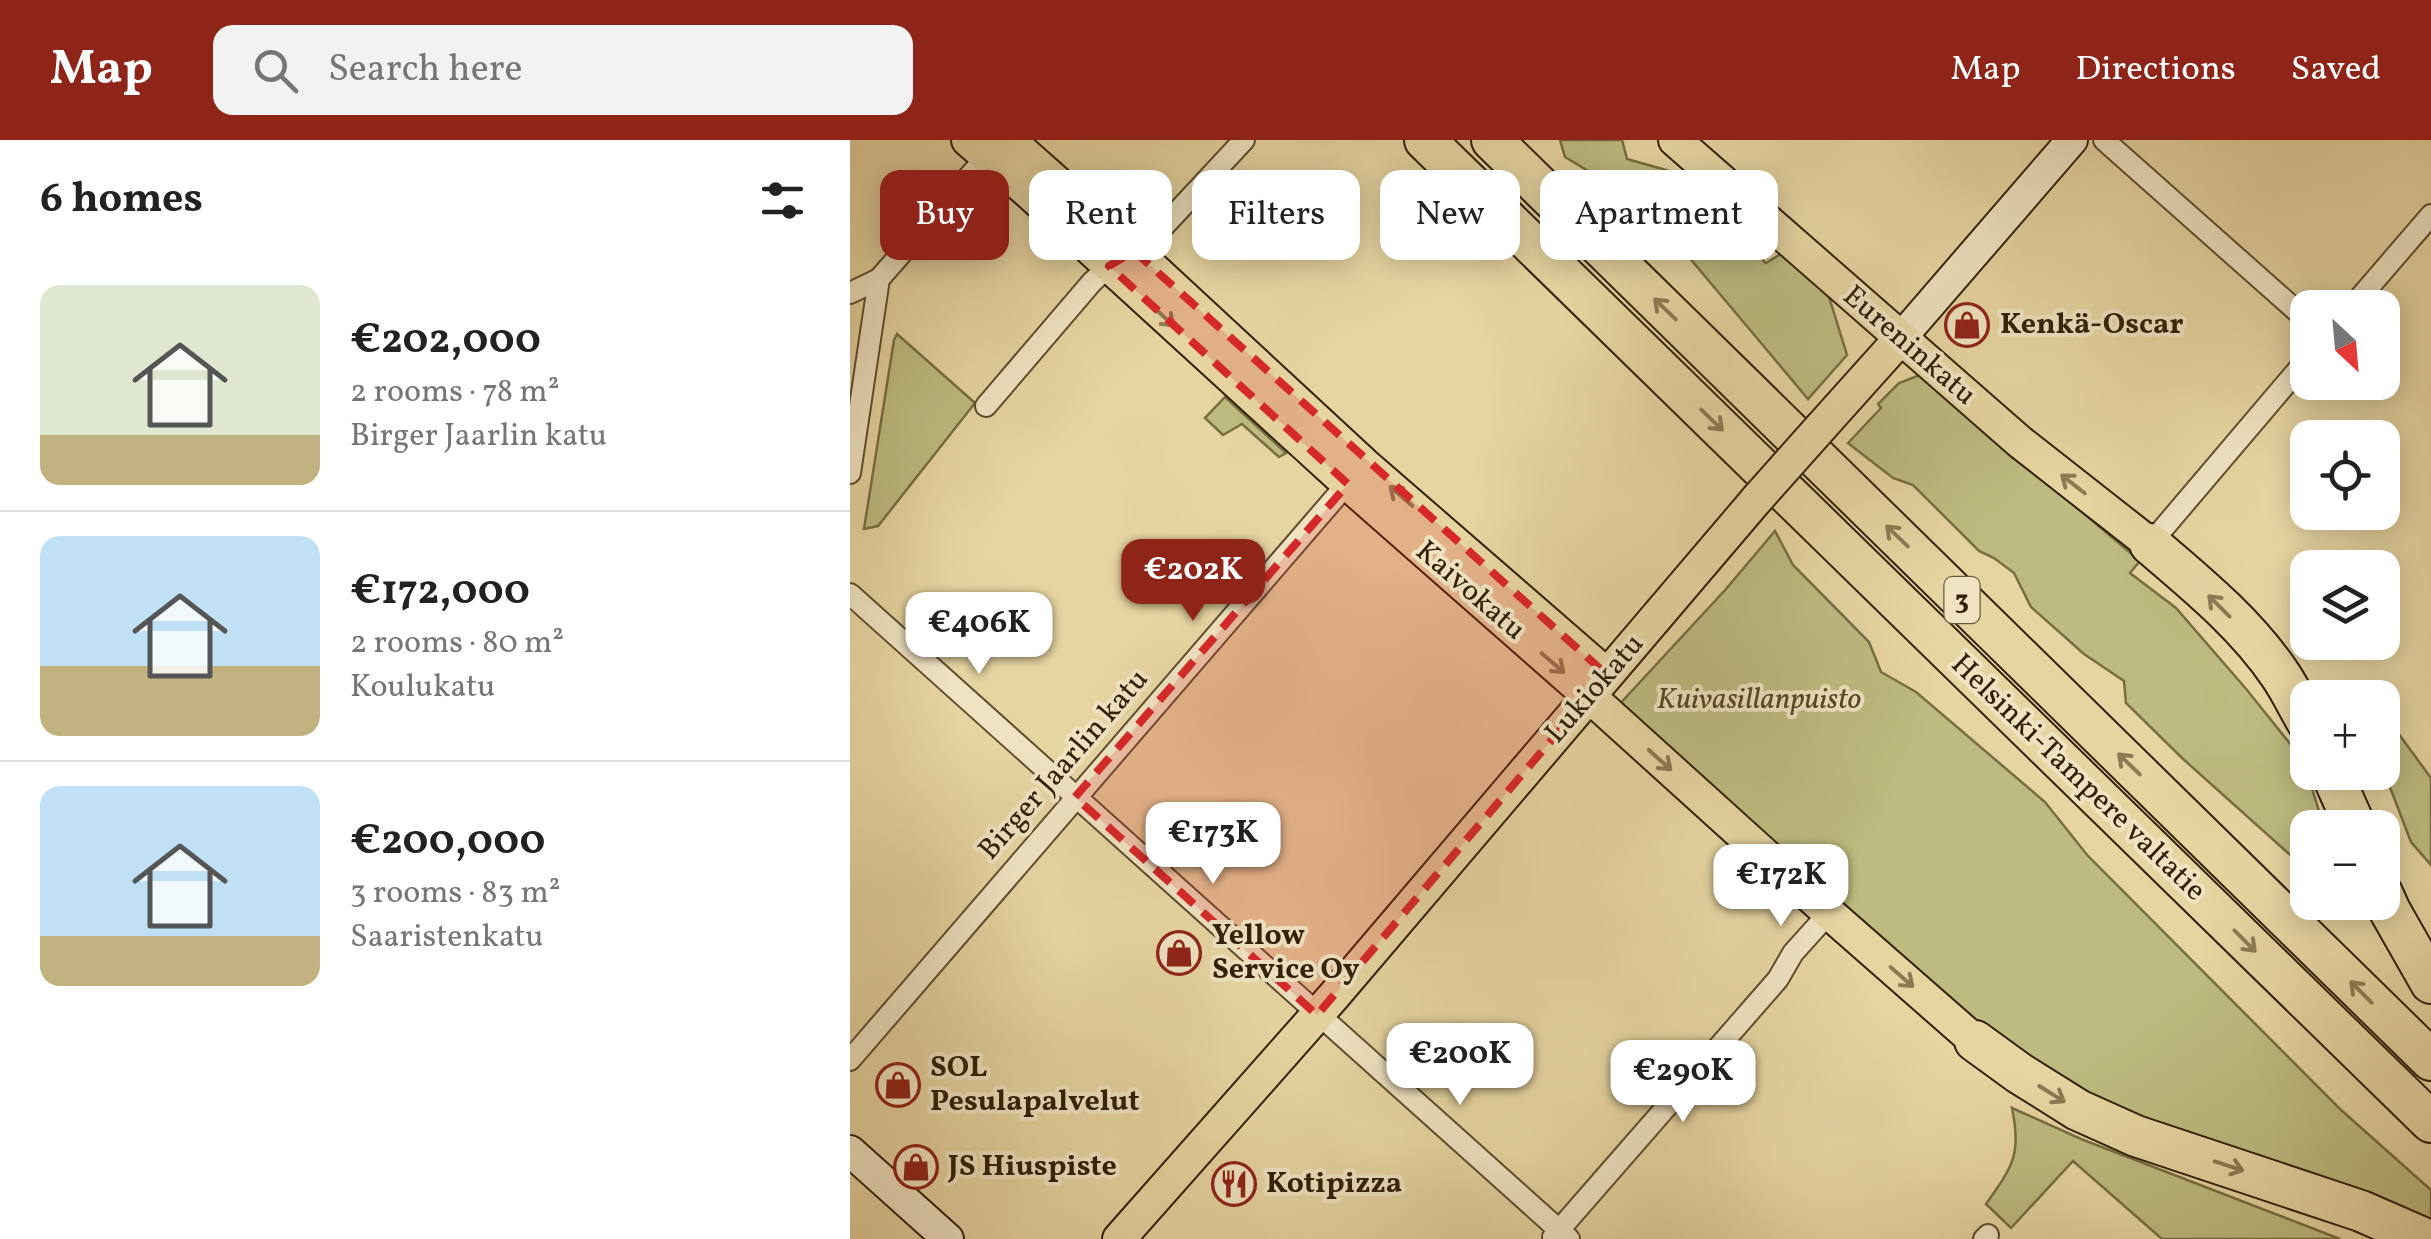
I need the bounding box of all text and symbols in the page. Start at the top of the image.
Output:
search box [213,25,913,115]
text: Map [50,37,153,104]
icon: search [248,43,303,98]
text: Search here [328,44,523,97]
text: Map [1950,46,2021,94]
text: Directions [2076,46,2236,94]
text: Saved [2291,46,2381,94]
chip: Buy [880,170,1009,260]
chip: Rent [1029,170,1172,260]
chip: Filters [1192,170,1360,260]
chip: New [1380,170,1520,260]
chip: Apartment [1540,170,1778,260]
text: 6 homes [40,171,203,230]
icon: filters [755,173,810,228]
street label: Eureninkatu [1833,276,1985,416]
north arrow [2290,290,2400,400]
map controls [2290,290,2400,920]
one-way arrow [1654,297,1678,321]
shop icon: Kenkä-Oscar [1944,302,1990,348]
one-way arrow [1150,304,1175,327]
place label: Kenkä-Oscar [2000,304,2184,346]
text: €202,000 [350,312,541,371]
icon: home [120,325,240,445]
text: 2 rooms · 78 m² [350,371,560,415]
one-way arrow [1700,408,1724,432]
text: Birger Jaarlin katu [350,415,607,459]
button: locate [2290,420,2400,530]
one-way arrow [2061,474,2087,496]
one-way arrow [1389,485,1414,508]
one-way arrow [1886,525,1910,549]
street label: Kaivokatu [1406,531,1534,651]
pin: €202K [1123,539,1263,624]
text: €202K [1143,549,1243,593]
button: layers [2290,550,2400,660]
text: €172,000 [350,563,530,622]
icon: home [120,576,240,696]
road number: 3 [1944,577,1980,623]
pin: €406K [909,592,1049,677]
one-way arrow [2207,594,2231,618]
text: €406K [928,602,1030,646]
text: 2 rooms · 80 m² [350,622,564,666]
street label: Lukiokatu [1536,625,1654,753]
street label: Helsinki-Tampere valtatie [1941,645,2215,911]
one-way arrow [1540,652,1565,675]
street label: Birger Jaarlin katu [969,660,1159,870]
text: Koulukatu [350,666,495,710]
park label: Kuivasillanpuisto [1657,679,1862,721]
button: + [2290,680,2400,790]
one-way arrow [1647,748,1673,772]
one-way arrow [2118,752,2142,776]
pin: €173K [1143,802,1283,887]
button: − [2290,810,2400,920]
text: €173K [1168,812,1258,856]
text: €200,000 [350,813,545,872]
icon: home [120,826,240,946]
pin: €172K [1711,844,1851,929]
text: €172K [1735,854,1827,898]
text: 3 rooms · 83 m² [350,872,561,916]
place label: Yellow Service Oy [1212,915,1360,991]
text: Saaristenkatu [350,916,544,960]
one-way arrow [2232,929,2256,953]
shop icon: Yellow Service Oy [1156,930,1202,976]
one-way arrow [1889,966,1914,989]
one-way arrow [2350,980,2374,1004]
pin: €200K [1390,1023,1530,1108]
text: €200K [1409,1033,1511,1077]
pin: €290K [1613,1040,1753,1125]
place label: SOL Pesulapalvelut [930,1047,1140,1123]
text: €290K [1633,1050,1733,1094]
shop icon: SOL Pesulapalvelut [875,1062,921,1108]
one-way arrow [2038,1083,2066,1104]
shop icon: JS Hiuspiste [893,1144,939,1190]
place label: JS Hiuspiste [947,1146,1117,1188]
one-way arrow [2212,1158,2244,1176]
restaurant icon: Kotipizza [1211,1161,1257,1207]
place label: Kotipizza [1266,1163,1402,1205]

